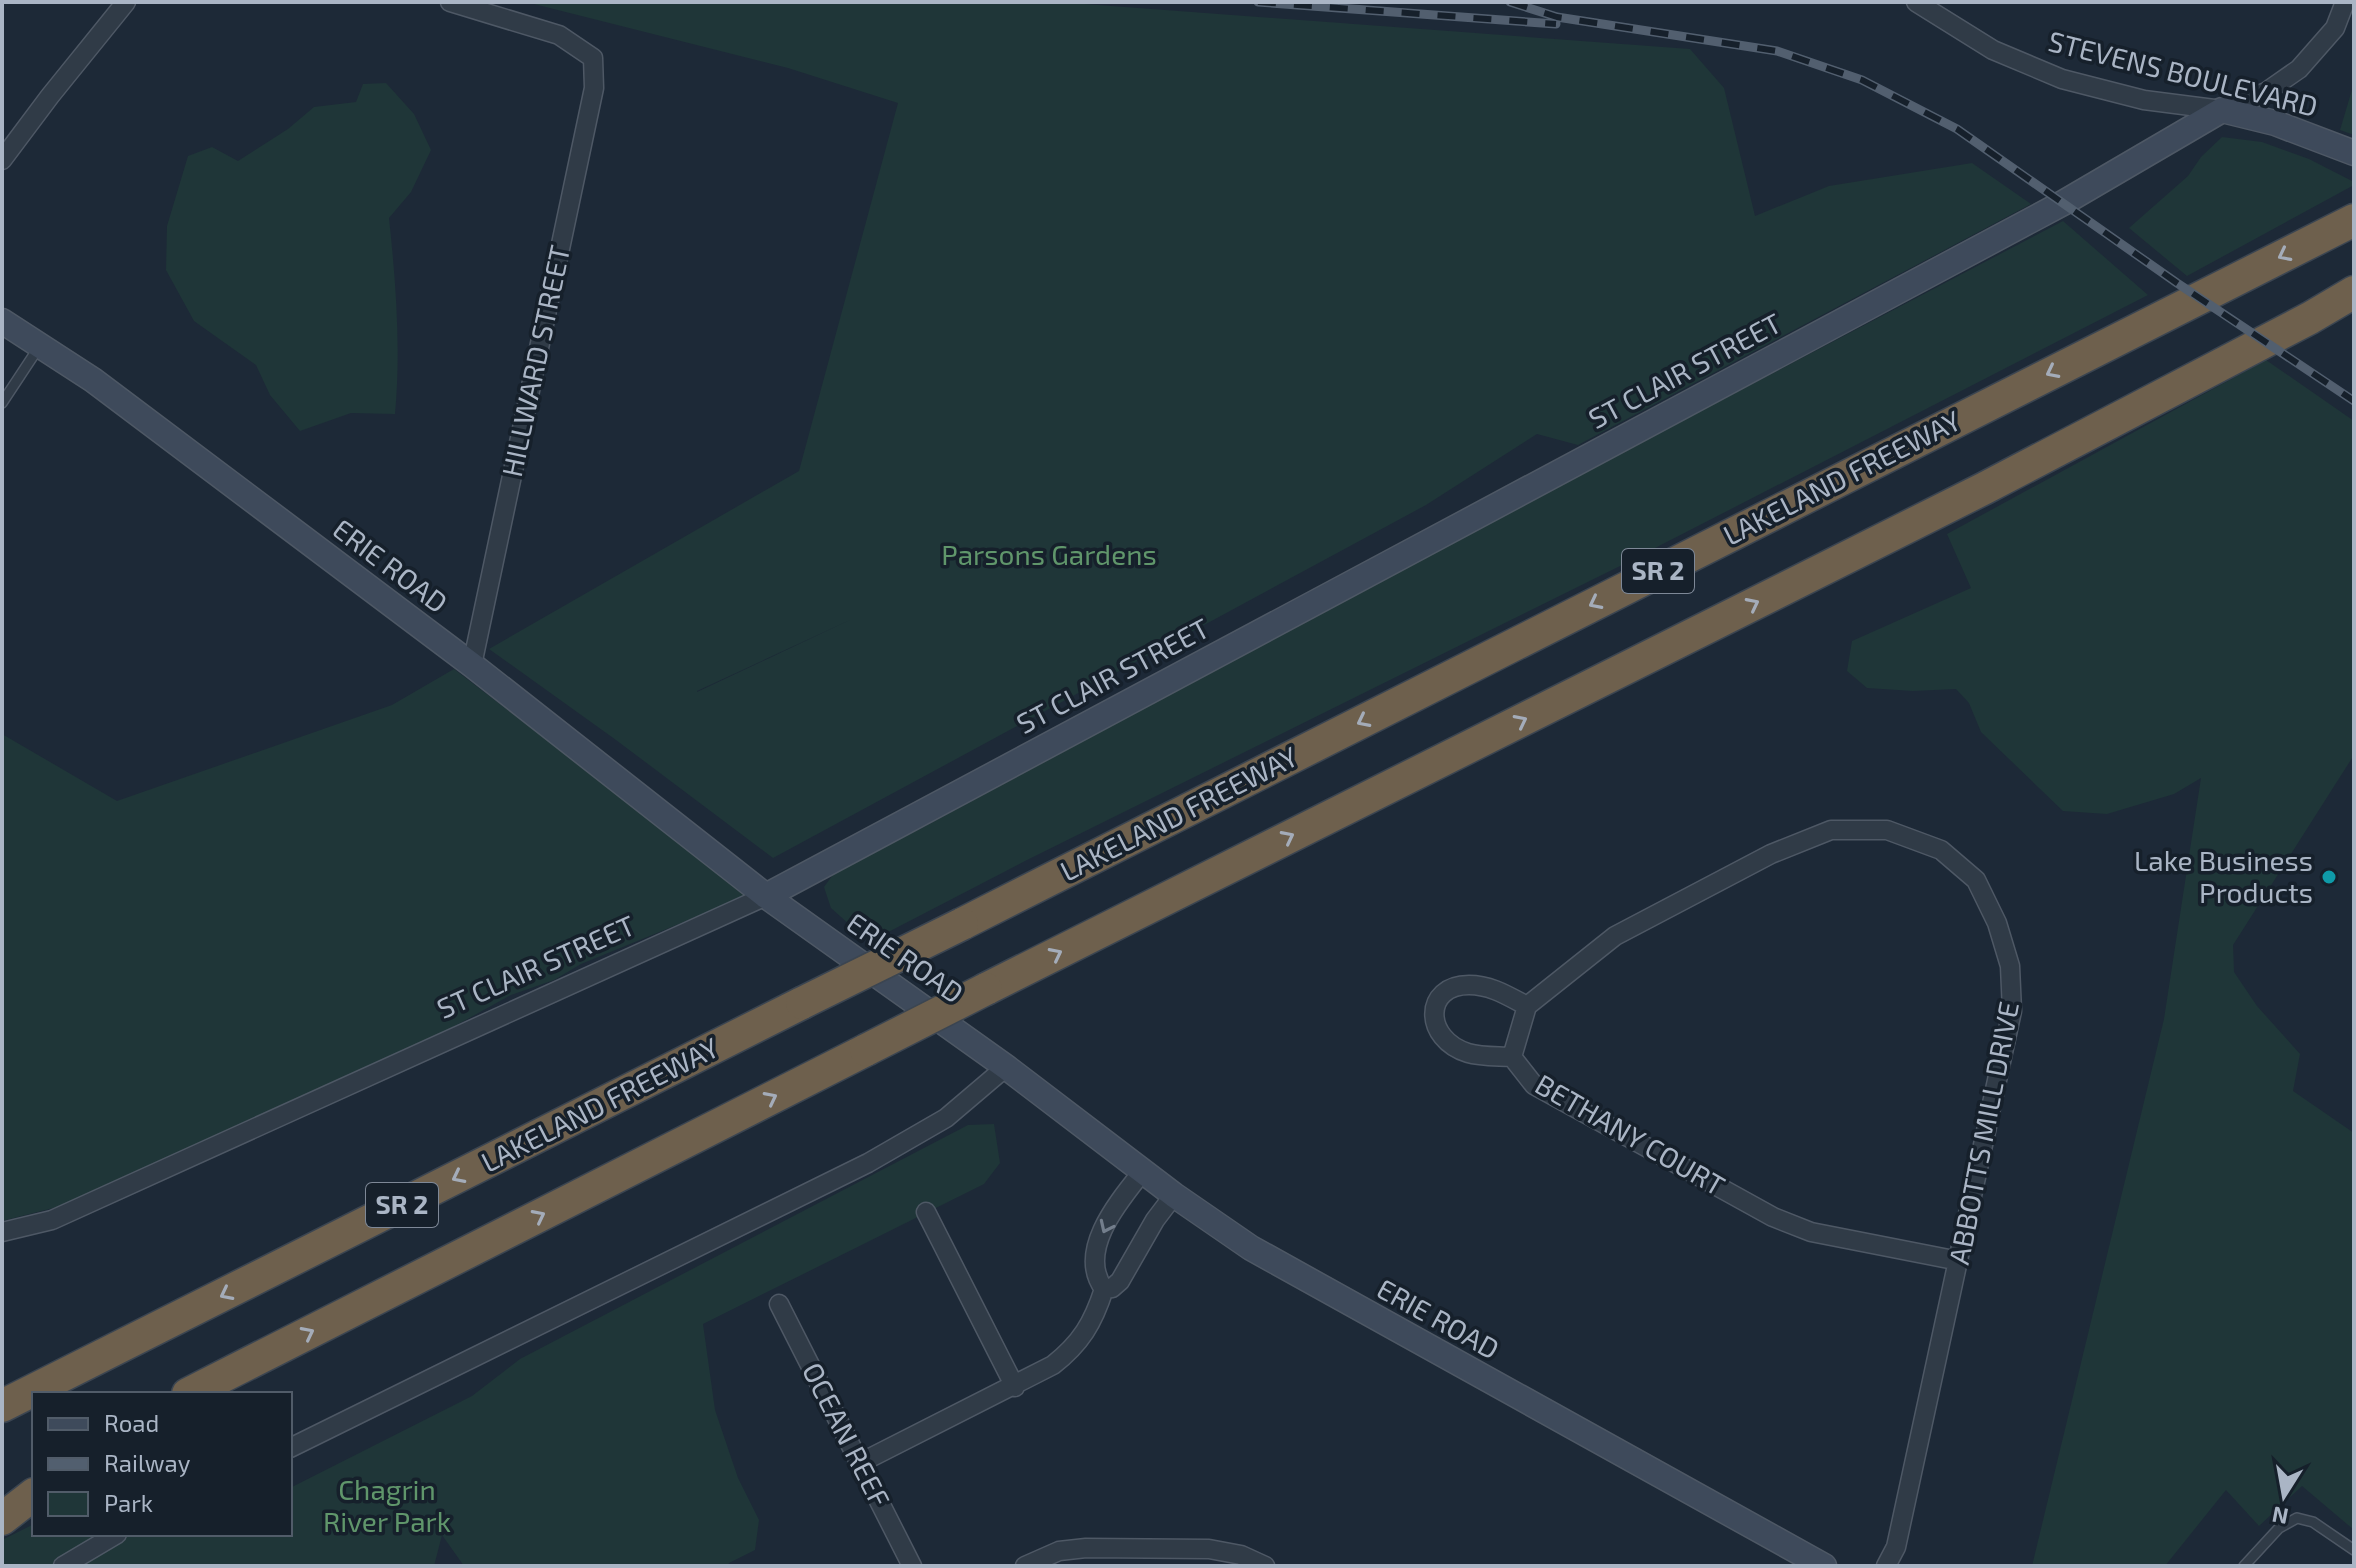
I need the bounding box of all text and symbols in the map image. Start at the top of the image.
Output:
street label: STEVENS BOULEVARD [2045,23,2321,123]
street label: HILLWARD STREET [494,242,576,480]
one-way arrow [2278,245,2293,261]
street label: ST CLAIR STREET [1582,305,1787,435]
one-way arrow [2045,362,2060,377]
street label: LAKELAND FREEWAY [1717,403,1966,552]
street label: ERIE ROAD [327,511,454,619]
park label: Parsons Gardens [941,537,1157,571]
road number: SR 2 [1622,549,1694,593]
one-way arrow [1589,593,1604,609]
one-way arrow [1744,599,1759,614]
street label: ST CLAIR STREET [1010,610,1215,740]
one-way arrow [1357,711,1372,726]
one-way arrow [1512,715,1527,731]
street label: LAKELAND FREEWAY [1054,739,1303,888]
one-way arrow [1280,832,1295,847]
place label: Lake Business Products [2134,843,2313,909]
marker: Lake Business Products [2320,868,2338,886]
street label: ERIE ROAD [841,905,970,1010]
street label: ST CLAIR STREET [431,907,640,1025]
one-way arrow [1047,948,1062,964]
street label: ABBOTTS MILL DRIVE [1941,998,2025,1267]
street label: LAKELAND FREEWAY [475,1030,724,1179]
street label: BETHANY COURT [1530,1066,1731,1202]
one-way arrow [763,1092,778,1107]
one-way arrow [451,1167,466,1183]
road number: SR 2 [366,1183,438,1227]
one-way arrow [531,1210,546,1225]
one-way arrow [1100,1218,1116,1233]
street label: ERIE ROAD [1372,1271,1505,1366]
one-way arrow [219,1285,234,1300]
one-way arrow [299,1328,314,1343]
street label: OCEAN REEF [796,1357,898,1512]
legend [32,1392,292,1536]
text: Road [104,1408,159,1437]
text: Railway [104,1448,191,1477]
north arrow [2244,1456,2324,1536]
park label: Chagrin River Park [323,1472,451,1538]
text: Park [104,1488,153,1517]
text: N [2270,1502,2290,1531]

